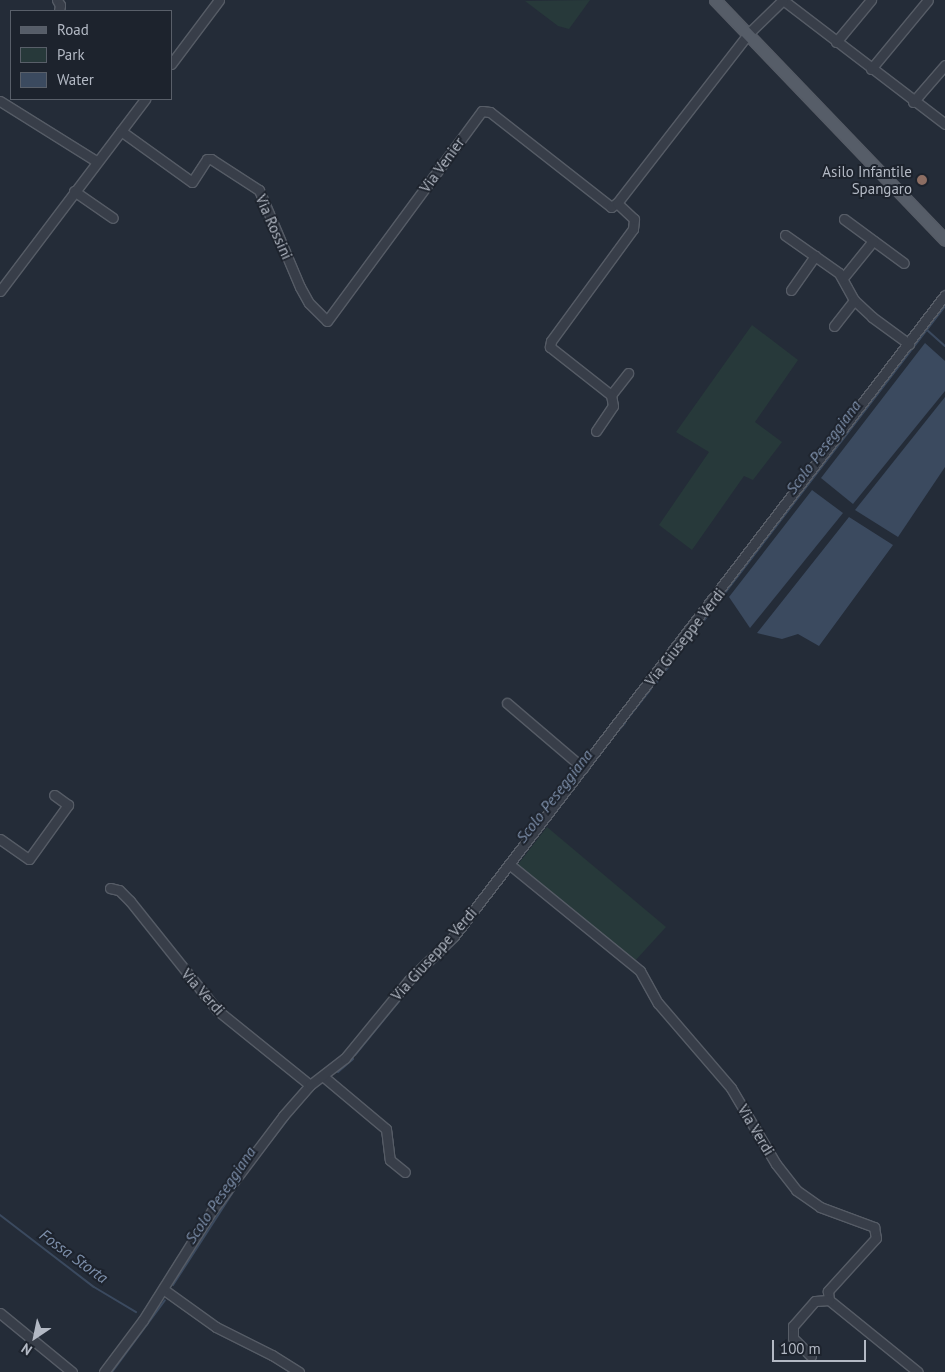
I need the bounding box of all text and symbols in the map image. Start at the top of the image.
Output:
legend [10,10,172,100]
text: Road [57,20,89,39]
text: Park [57,45,85,64]
text: Water [57,70,94,89]
street label: Via Venier [416,134,468,196]
place label: Asilo Infantile Spangaro [822,162,912,197]
marker: Asilo Infantile Spangaro [916,174,928,186]
street label: Via Rossini [252,192,296,262]
water label: Scolo Peseggiana [781,396,865,498]
street label: Via Giuseppe Verdi [641,584,729,690]
water label: Scolo Peseggiana [512,746,596,846]
street label: Via Giuseppe Verdi [387,904,481,1004]
street label: Via Verdi [177,965,229,1019]
street label: Via Verdi [734,1101,778,1159]
water label: Scolo Peseggiana [181,1143,259,1247]
water label: Fossa Storta [36,1225,112,1287]
north arrow [10,1312,60,1362]
scale bar [775,1330,869,1362]
text: N [18,1339,35,1359]
text: 100 m [780,1339,821,1358]

